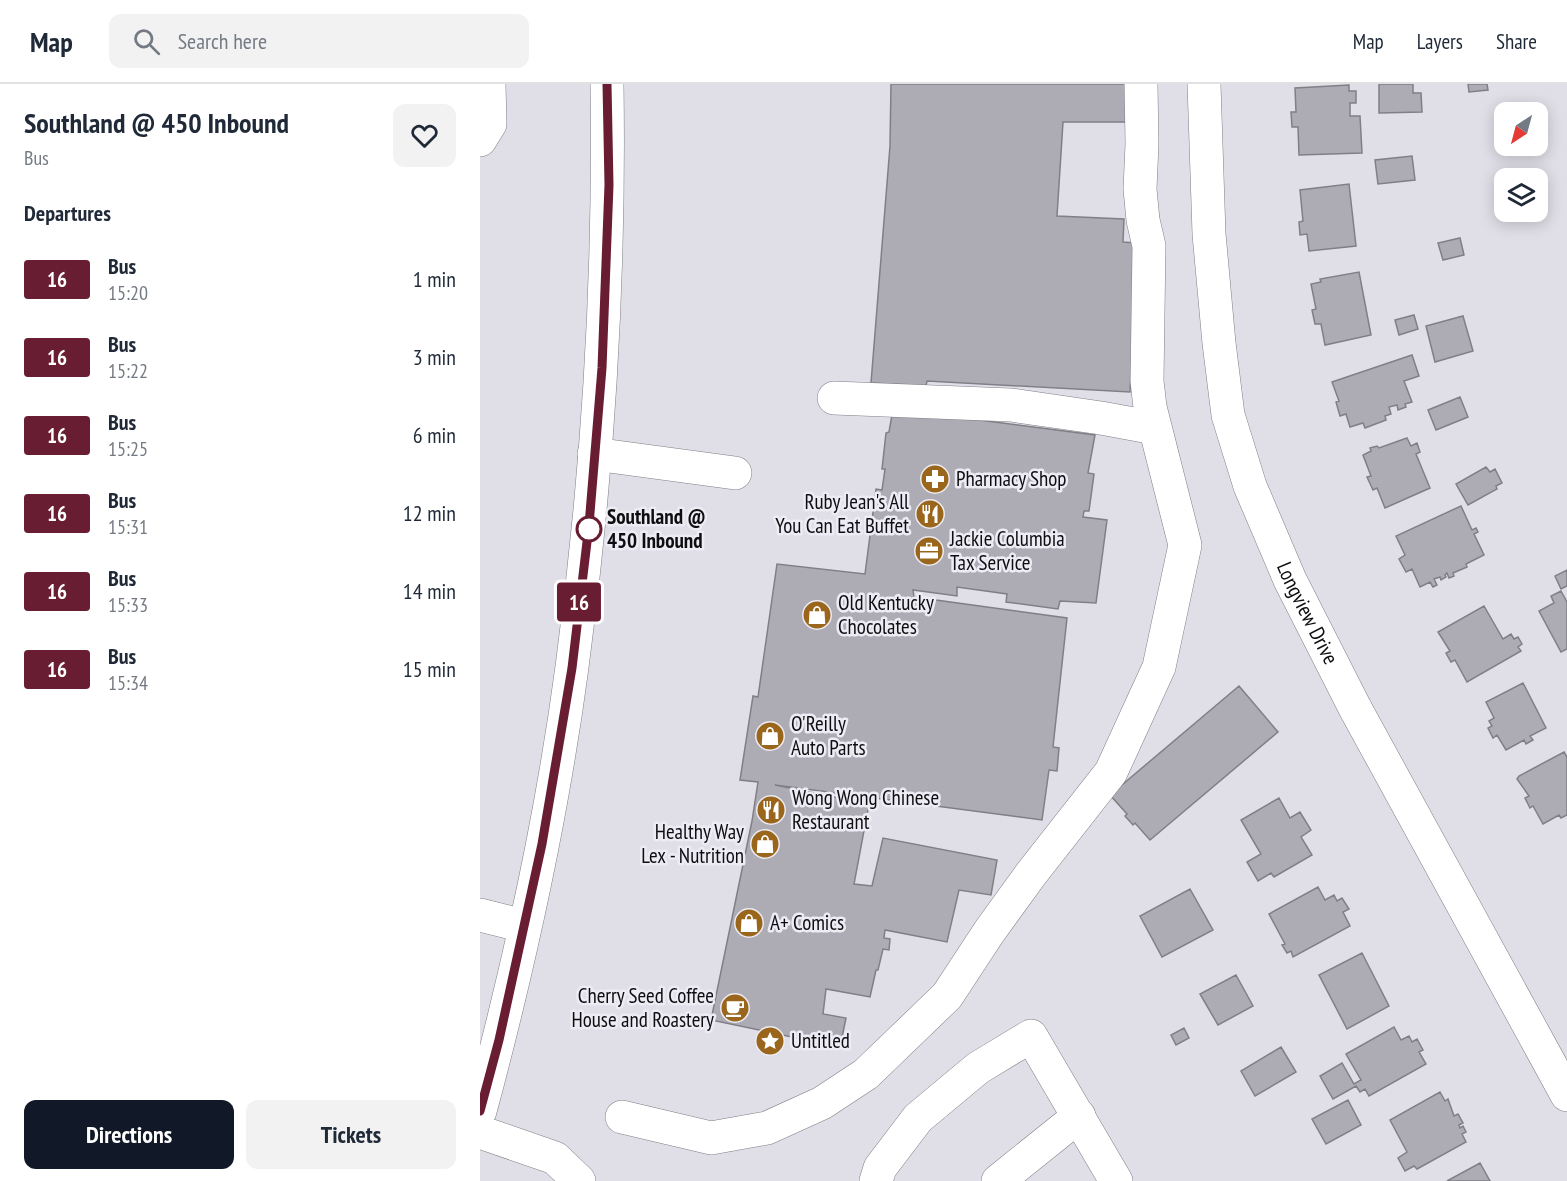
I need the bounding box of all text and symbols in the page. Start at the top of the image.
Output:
search box [109,14,529,68]
text: Map [30,23,73,60]
icon: search [130,25,163,58]
text: Search here [178,27,267,55]
text: Map [1353,28,1384,55]
text: Layers [1417,28,1463,55]
text: Share [1496,28,1537,55]
north arrow [1494,102,1548,156]
map controls [1494,102,1548,222]
text: Southland @ 450 Inbound [24,104,289,141]
button: heart [393,104,456,167]
text: Bus [24,145,49,171]
button: layers [1494,168,1548,222]
text: Departures [24,199,111,227]
text: Bus [108,252,136,280]
text: 1 min [413,265,456,293]
text: 16 [47,266,67,293]
text: 15:20 [108,280,148,306]
text: Bus [108,330,136,358]
text: 3 min [413,343,456,371]
text: 16 [47,344,67,371]
text: 15:22 [108,358,148,384]
text: Bus [108,408,136,436]
text: 6 min [413,421,456,449]
text: 16 [47,422,67,449]
text: 15:25 [108,436,148,462]
pharmacy icon: Pharmacy Shop [919,463,951,495]
place label: Pharmacy Shop [956,465,1066,492]
text: Bus [108,486,136,514]
place label: Ruby Jean's All You Can Eat Buffet [775,488,909,539]
restaurant icon: Ruby Jean's All You Can Eat Buffet [914,498,946,530]
text: 12 min [403,499,456,527]
text: 16 [47,500,67,527]
place label: Southland @ 450 Inbound [607,503,706,554]
text: 15:31 [108,514,148,540]
marker: Southland @ 450 Inbound [576,516,602,542]
place label: Jackie Columbia Tax Service [949,525,1065,576]
office icon: Jackie Columbia Tax Service [913,535,945,567]
street label: Longview Drive [1271,558,1345,669]
text: Bus [108,564,136,592]
text: 14 min [403,577,456,605]
text: 16 [47,578,67,605]
line badge: 16 [552,582,606,622]
text: 16 [569,589,589,616]
place label: Old Kentucky Chocolates [838,589,934,640]
text: 15:33 [108,592,148,618]
shop icon: Old Kentucky Chocolates [801,599,833,631]
text: Bus [108,642,136,670]
text: 15 min [403,655,456,683]
text: 16 [47,656,67,683]
text: 15:34 [108,670,148,696]
place label: O'Reilly Auto Parts [791,710,866,761]
shop icon: O'Reilly Auto Parts [754,720,786,752]
place label: Wong Wong Chinese Restaurant [792,784,939,835]
restaurant icon: Wong Wong Chinese Restaurant [755,794,787,826]
place label: Healthy Way Lex - Nutrition [641,818,744,869]
shop icon: Healthy Way Lex - Nutrition [749,828,781,860]
shop icon: A+ Comics [733,907,765,939]
place label: A+ Comics [770,909,844,936]
place label: Cherry Seed Coffee House and Roastery [571,982,714,1033]
cafe icon: Cherry Seed Coffee House and Roastery [719,992,751,1024]
place icon: Untitled [754,1025,786,1057]
place label: Untitled [791,1027,850,1054]
button: Directions [24,1100,234,1169]
button: Tickets [246,1100,456,1169]

